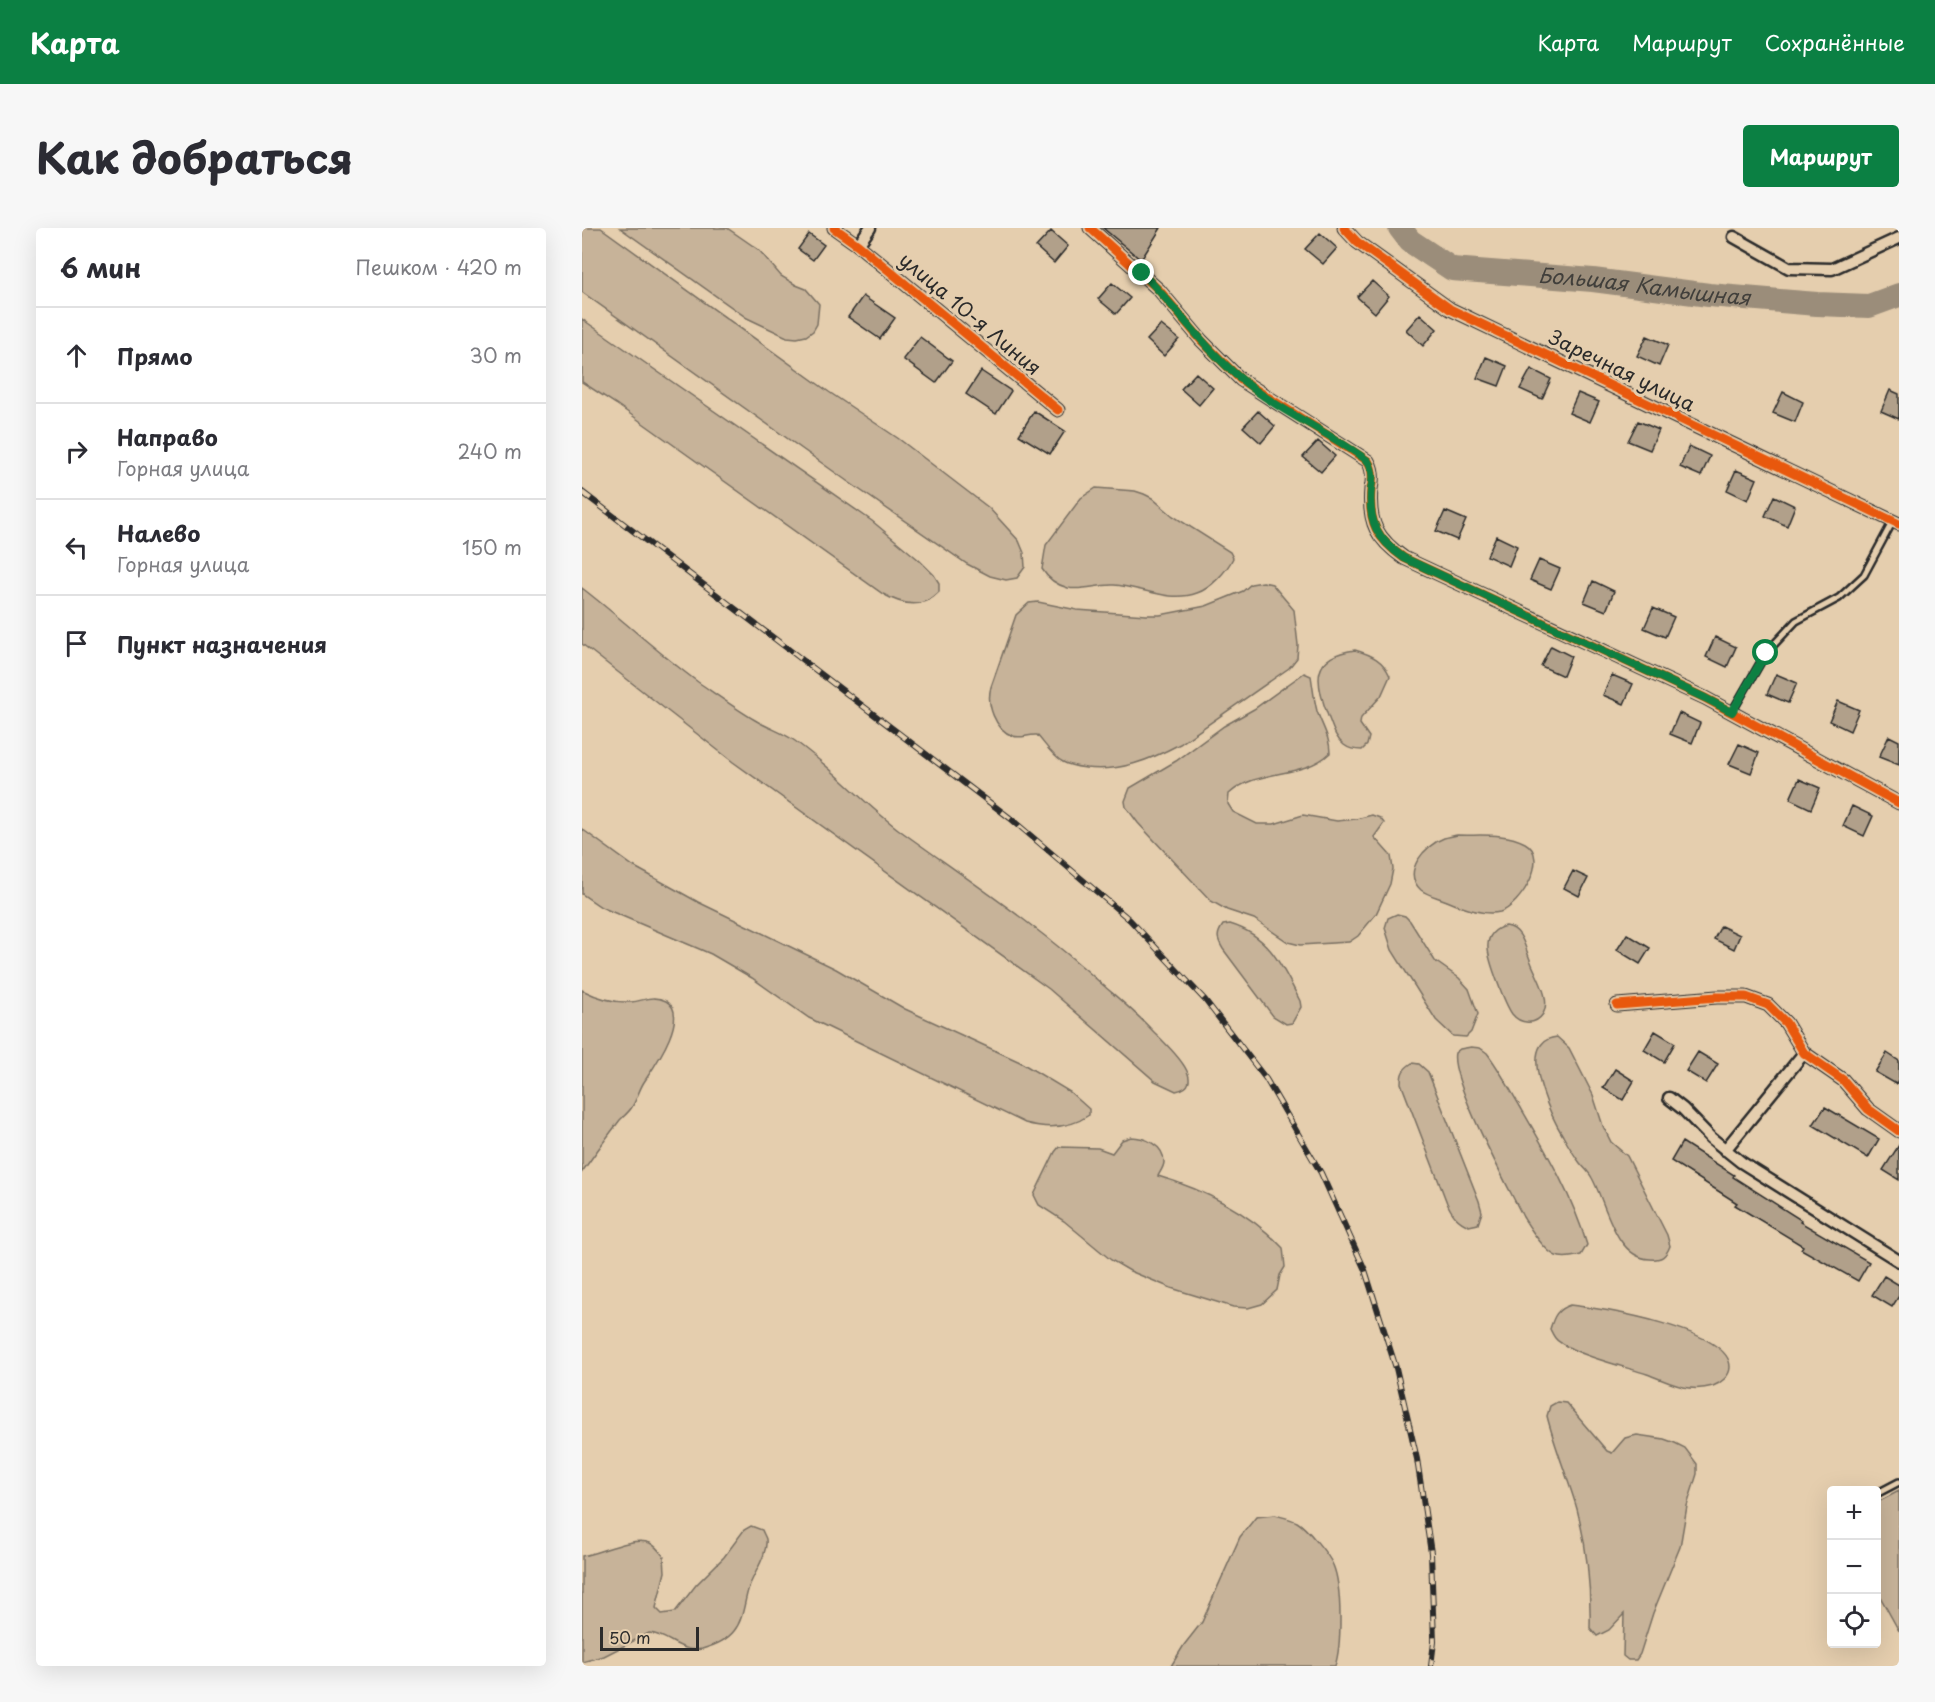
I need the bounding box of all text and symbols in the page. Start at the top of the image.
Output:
text: Карта [30,21,120,64]
text: Карта [1538,26,1599,58]
text: Маршрут [1632,26,1732,58]
text: Сохранённые [1765,26,1905,58]
text: Как добраться [36,125,353,188]
button: Маршрут [1743,125,1899,187]
street label: улица 10-я Линия [893,245,1048,382]
text: 6 мин [60,248,141,287]
text: Пешком · 420 m [356,252,522,282]
water label: Большая Камышная [1537,258,1753,313]
route end [1128,259,1154,285]
street label: Заречная улица [1544,322,1701,419]
icon: ahead [60,339,93,372]
text: Прямо [117,339,192,372]
text: 30 m [469,340,522,370]
text: Направо [117,420,218,453]
icon: right [60,435,93,468]
text: 240 m [457,436,522,466]
text: Горная улица [117,453,249,483]
text: Налево [117,516,200,549]
icon: left [60,531,93,564]
text: 150 m [462,532,522,562]
text: Горная улица [117,549,249,579]
icon: arrive [60,627,93,660]
text: Пункт назначения [117,627,327,660]
route start [1752,639,1778,665]
map controls [1827,1486,1881,1648]
button: + [1827,1486,1881,1540]
button: − [1827,1540,1881,1594]
button: locate [1827,1594,1881,1648]
scale bar [600,1624,699,1652]
text: 50 m [609,1625,650,1649]

